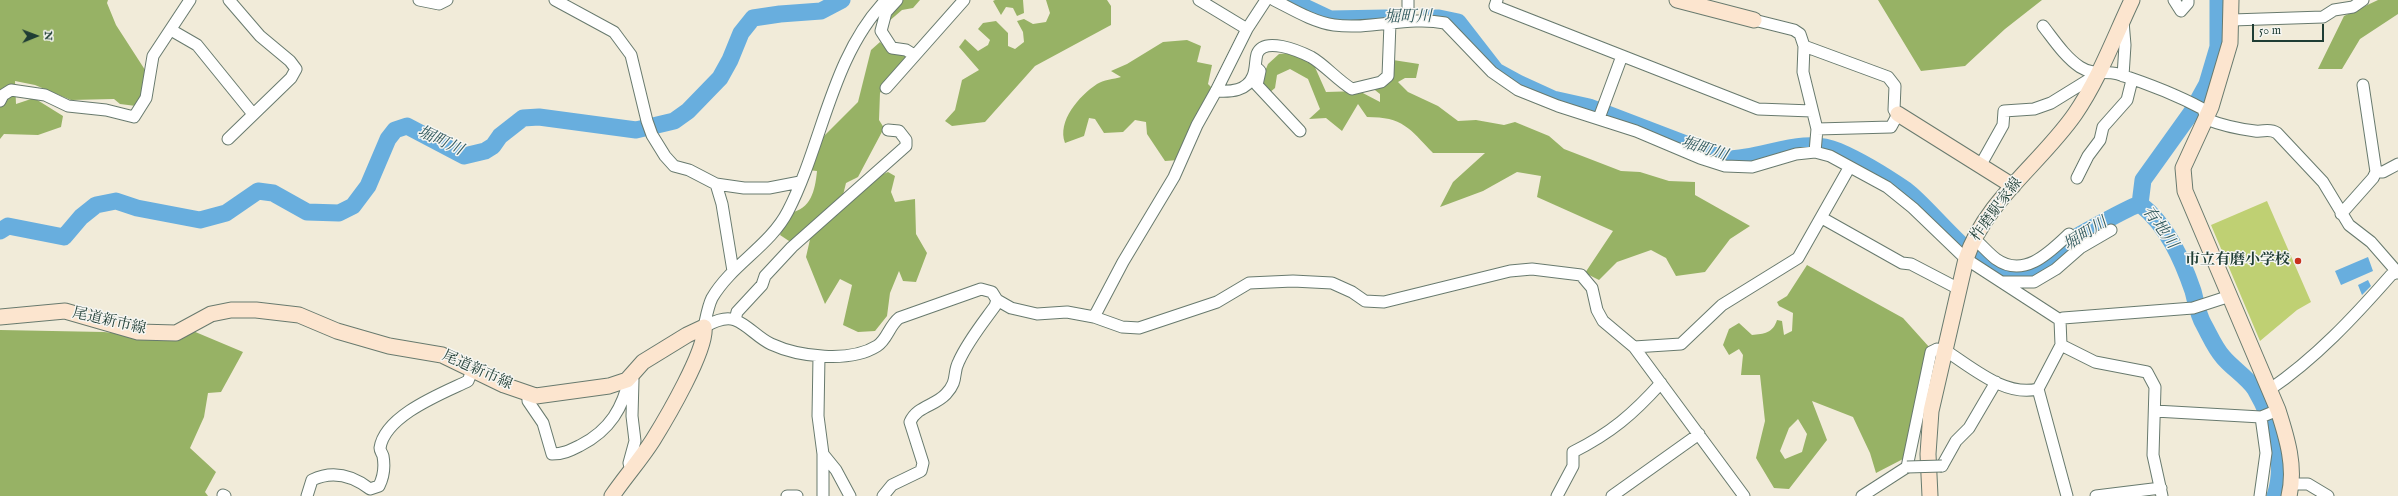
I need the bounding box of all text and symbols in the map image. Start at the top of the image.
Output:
water label: 堀町川 [1384,8,1432,28]
north arrow [16,16,56,56]
scale bar [2254,16,2326,42]
text: 50 m [2259,23,2281,38]
text: N [41,31,55,41]
water label: 堀町川 [414,123,466,161]
water label: 堀町川 [1678,133,1730,167]
street label: 柞磨駅家線 [1967,175,2027,245]
water label: 有地川 [2137,203,2181,253]
water label: 堀町川 [2061,214,2111,256]
place label: 市立有磨小学校 [2185,252,2290,270]
marker: 市立有磨小学校 [2293,256,2303,266]
street label: 尾道新市線 [70,305,148,339]
street label: 尾道新市線 [439,348,515,394]

